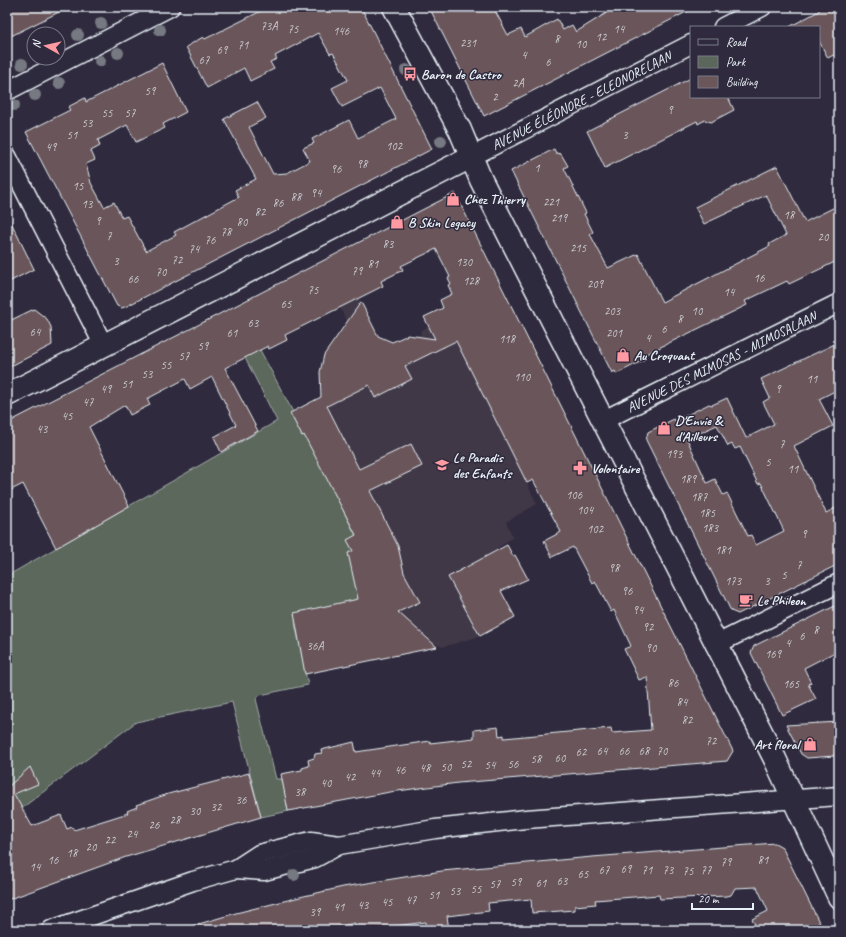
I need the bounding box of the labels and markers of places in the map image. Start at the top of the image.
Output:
bus stop icon: Baron de Castro [402,66,418,82]
place label: Baron de Castro [421,66,503,83]
shop icon: Chez Thierry [445,191,461,207]
place label: Chez Thierry [464,191,527,208]
shop icon: B Skin Legacy [389,214,405,230]
place label: B Skin Legacy [408,214,476,231]
shop icon: Au Croquant [615,347,631,363]
place label: Au Croquant [634,347,695,364]
place label: D'Envie & d'Ailleurs [675,412,724,445]
shop icon: D'Envie & d'Ailleurs [656,420,672,436]
place label: Le Paradis des Enfants [453,449,513,482]
school or university icon: Le Paradis des Enfants [434,457,450,473]
pharmacy icon: Volontaire [572,460,588,476]
place label: Volontaire [591,460,641,477]
cafe icon: Le Phileon [738,592,754,608]
place label: Le Phileon [757,592,807,609]
place label: Art floral [754,736,803,753]
shop icon: Art floral [802,736,818,752]

